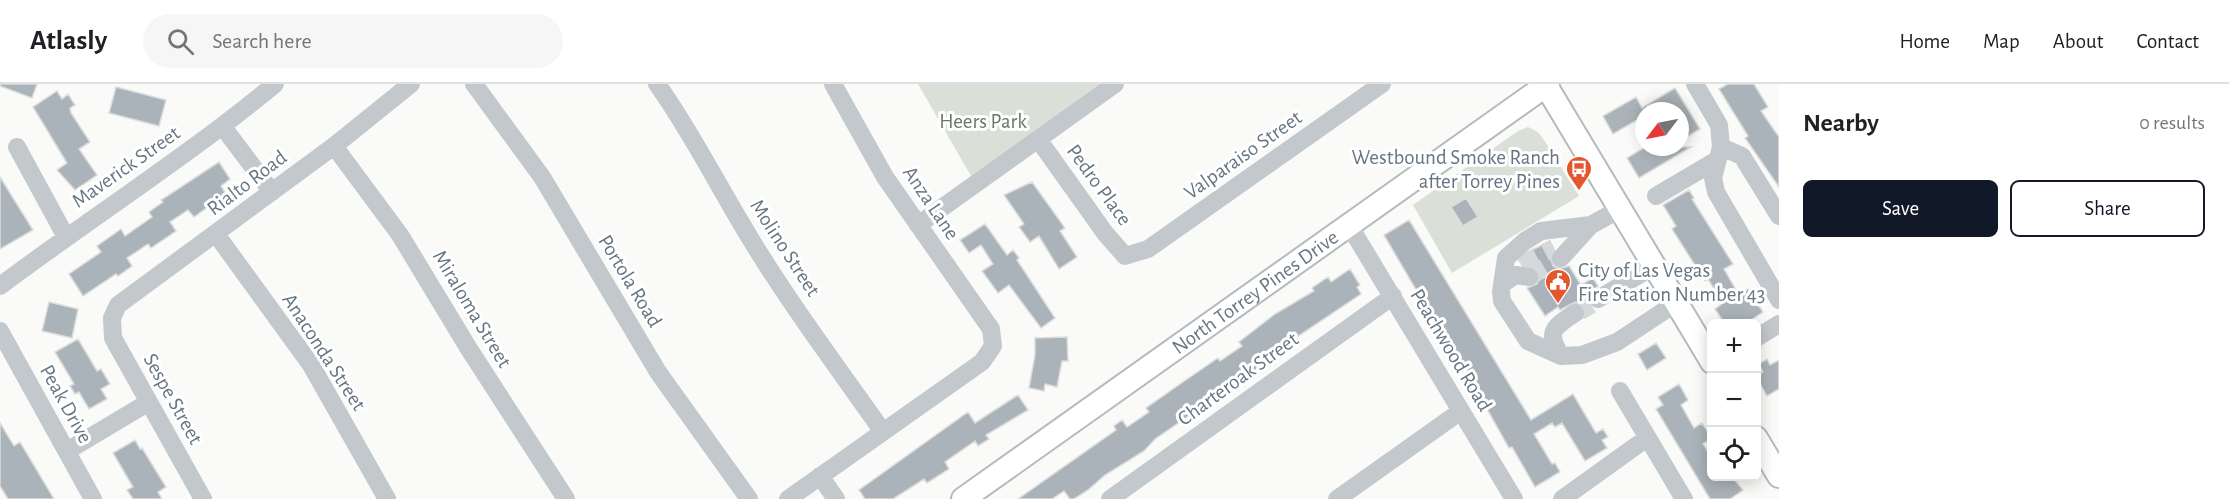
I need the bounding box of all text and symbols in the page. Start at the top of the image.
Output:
search box [143,14,563,68]
icon: search [164,25,197,58]
text: Atlasly [30,27,107,55]
text: Search here [212,30,312,52]
text: Home [1899,31,1950,52]
text: Map [1983,31,2020,52]
text: About [2053,31,2103,52]
text: Contact [2136,31,2199,52]
north arrow [1635,102,1689,156]
street label: Valparaiso Street [1180,107,1306,203]
text: Nearby [1803,110,1879,136]
park label: Heers Park [939,111,1027,132]
text: 0 results [2139,113,2205,133]
street label: Maverick Street [68,122,184,212]
street label: Pedro Place [1063,141,1135,229]
street label: Rialto Road [203,146,291,220]
place label: Westbound Smoke Ranch after Torrey Pines [1351,147,1560,192]
bus stop icon: Westbound Smoke Ranch after Torrey Pines [1564,154,1594,192]
street label: Anza Lane [899,163,963,243]
button: Save [1803,180,1998,237]
button: Share [2010,180,2205,237]
street label: Molino Street [746,196,824,300]
street label: North Torrey Pines Drive [1168,226,1342,358]
street label: Portola Road [594,231,666,331]
street label: Miraloma Street [429,247,515,371]
place label: City of Las Vegas Fire Station Number 43 [1578,260,1766,305]
public building icon: City of Las Vegas Fire Station Number 43 [1543,267,1573,305]
street label: Peachwood Road [1406,285,1496,415]
street label: Anaconda Street [278,290,370,415]
map controls [1707,319,1761,481]
button: + [1707,319,1761,373]
street label: Charteroak Street [1174,328,1302,430]
street label: Sespe Street [140,350,207,448]
street label: Peak Drive [36,361,96,447]
button: − [1707,373,1761,427]
button: locate [1707,427,1761,481]

